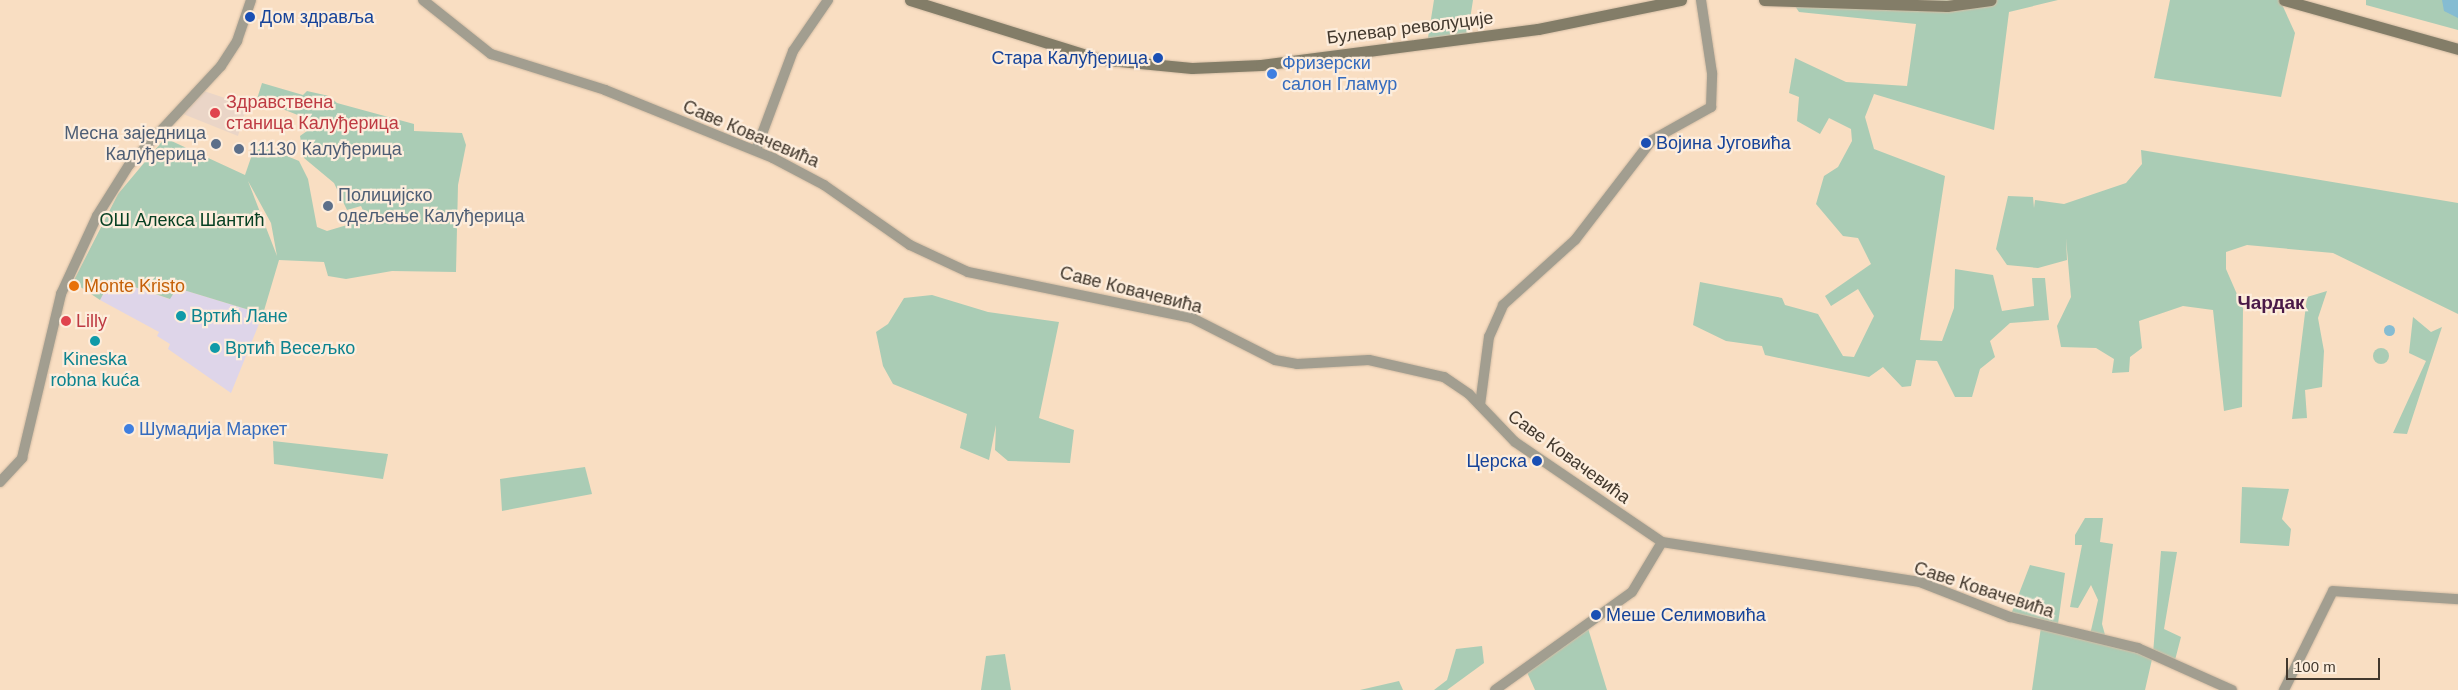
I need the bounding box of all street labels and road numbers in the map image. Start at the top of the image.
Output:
street label: Булевар револуције [1325,7,1495,49]
street label: Саве Ковачевића [680,96,822,172]
street label: Саве Ковачевића [1058,262,1204,318]
street label: Саве Ковачевића [1504,405,1634,509]
street label: Саве Ковачевића [1911,557,2057,623]

